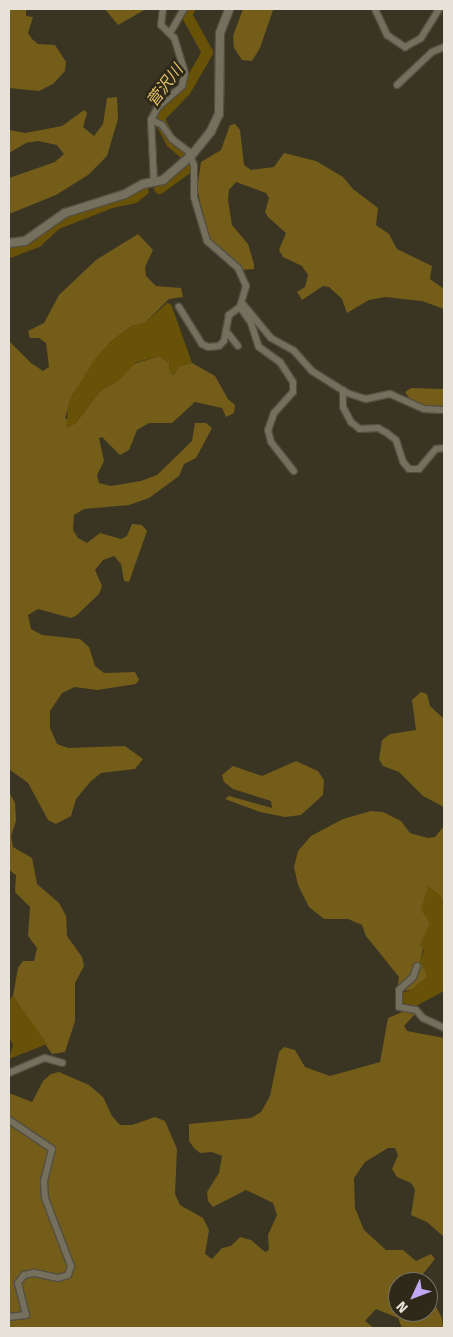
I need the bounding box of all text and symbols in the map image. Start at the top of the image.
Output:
water label: 菅沢川 [143,61,187,111]
north arrow [388,1272,438,1322]
text: N [393,1298,412,1316]

